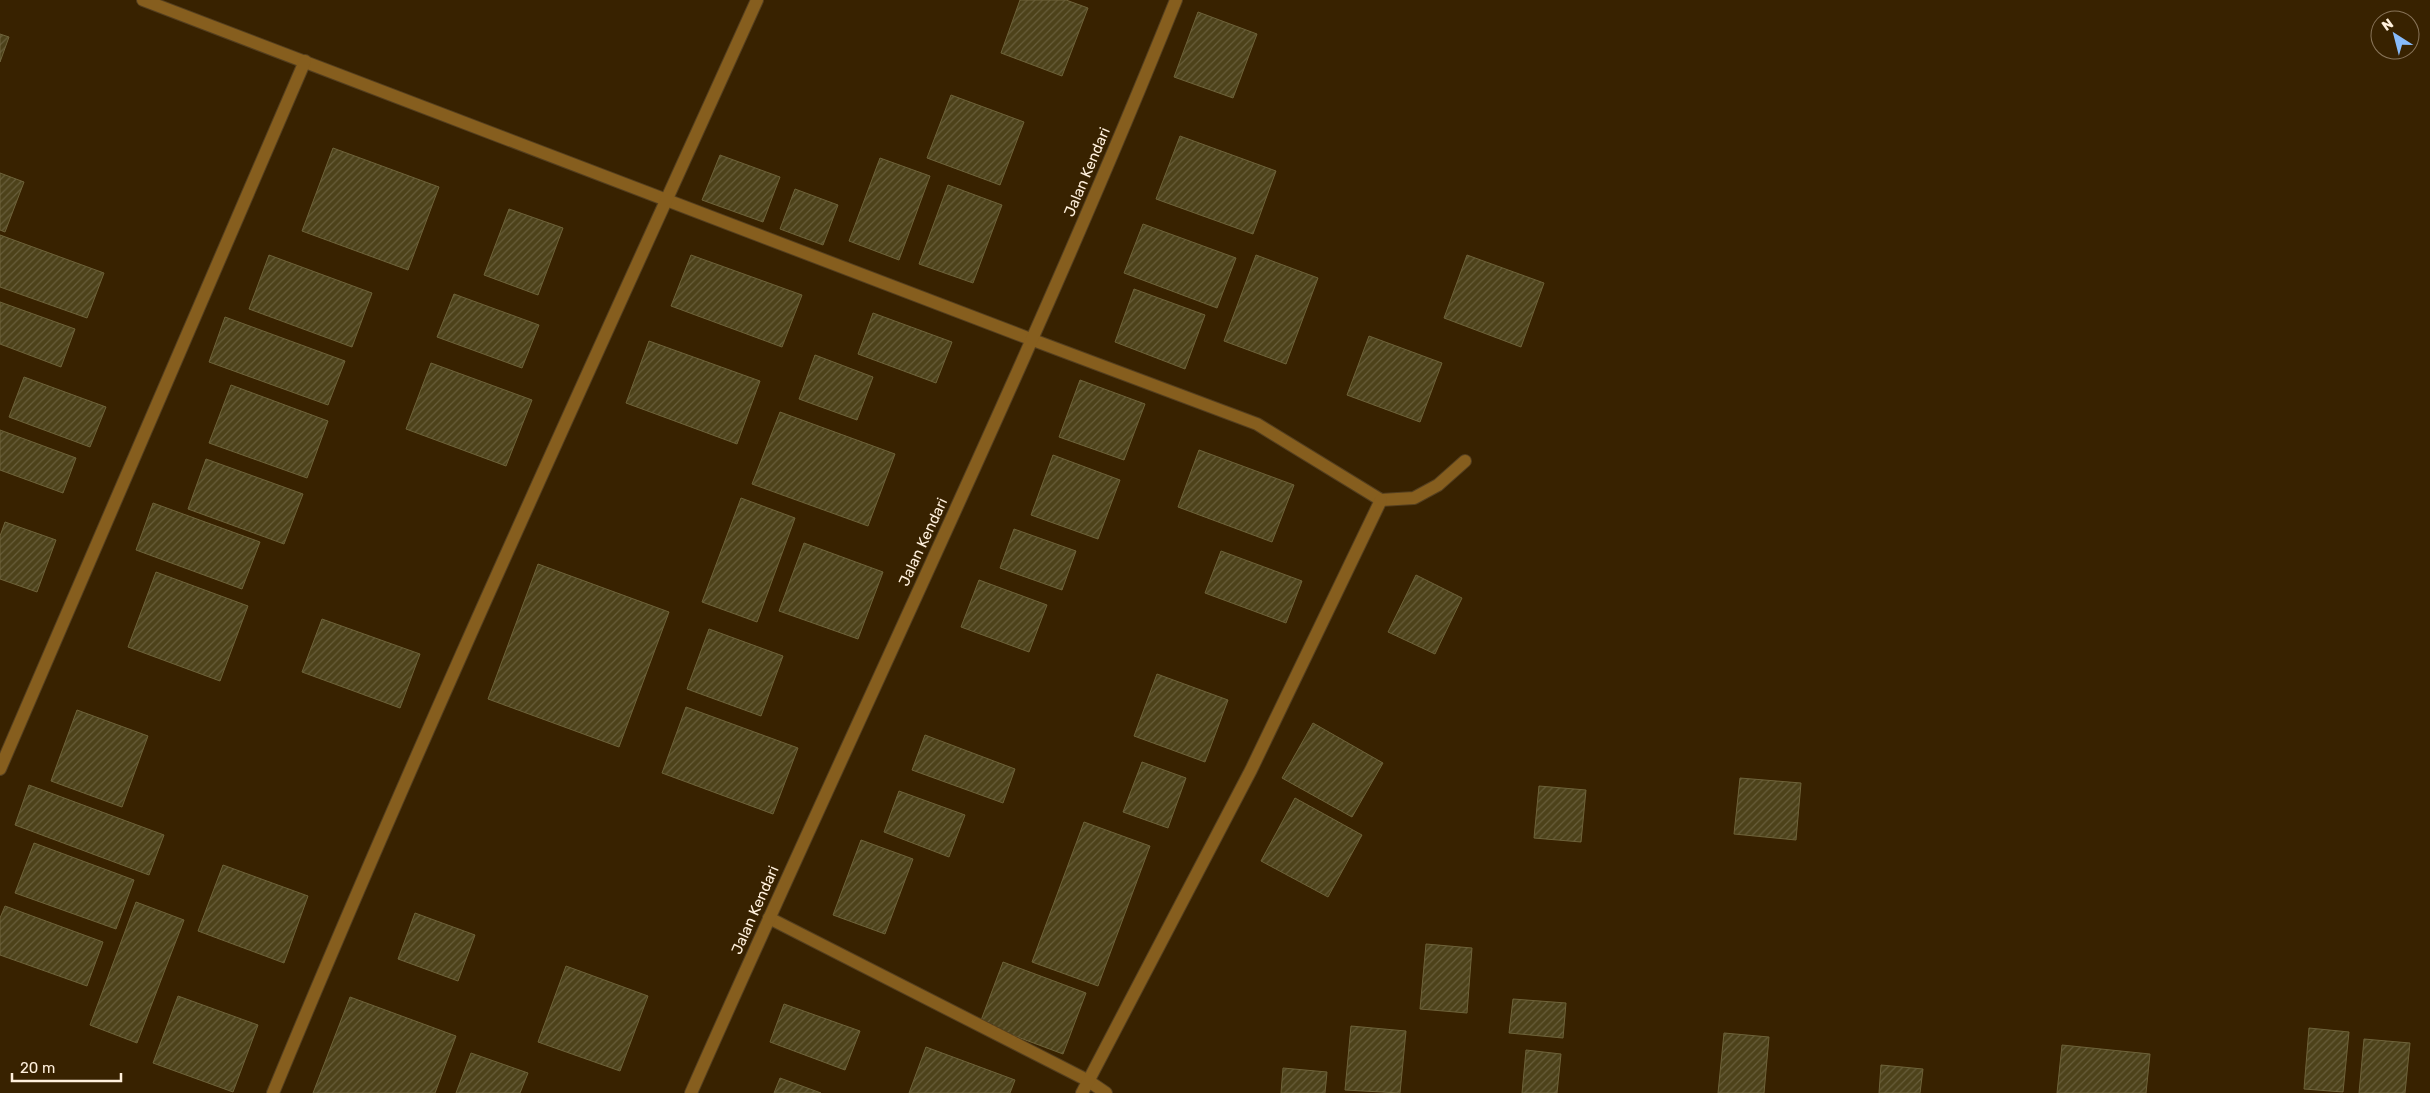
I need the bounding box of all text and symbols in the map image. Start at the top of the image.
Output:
north arrow [2370,10,2420,60]
text: N [2379,15,2397,35]
street label: Jalan Kendari [1060,125,1114,219]
street label: Jalan Kendari [895,495,951,589]
street label: Jalan Kendari [727,863,783,957]
scale bar [12,1050,121,1082]
text: 20 m [20,1059,55,1077]

